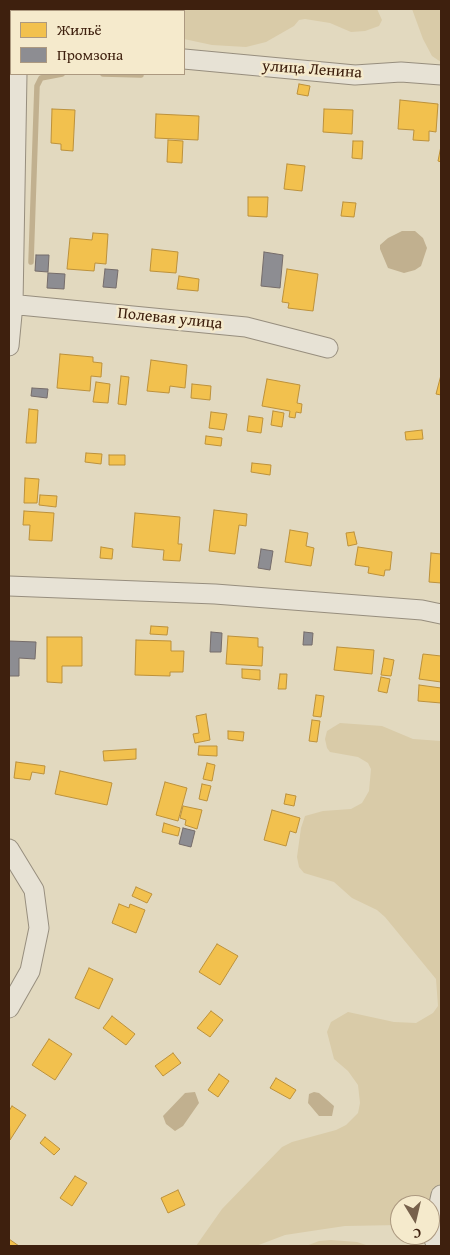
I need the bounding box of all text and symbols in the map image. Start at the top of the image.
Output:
legend [10,10,185,75]
text: Жильё [57,19,102,40]
text: Промзона [57,44,123,65]
street label: улица Ленина [261,57,363,83]
street label: Полевая улица [117,304,223,334]
north arrow [390,1195,440,1245]
text: С [412,1223,423,1244]

